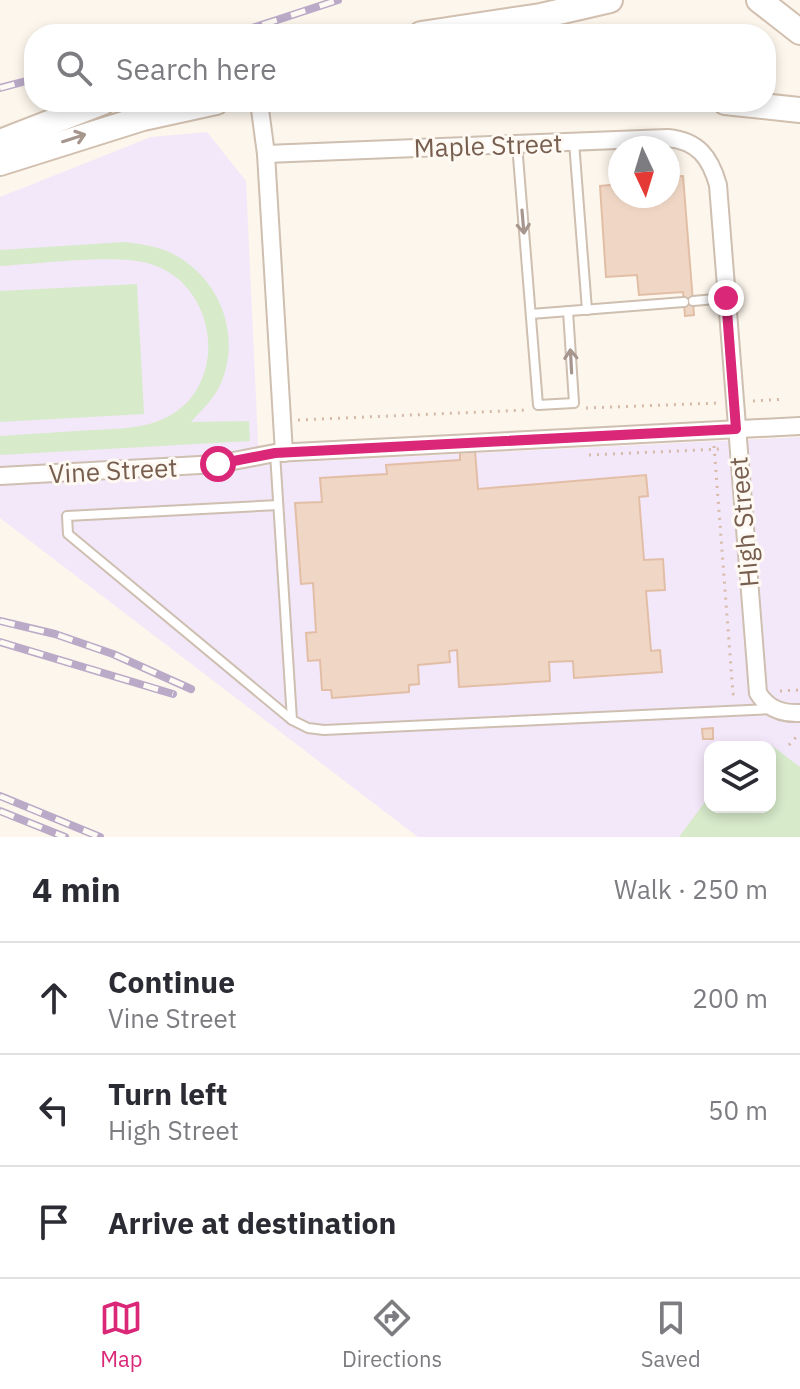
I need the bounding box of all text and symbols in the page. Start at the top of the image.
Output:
search box [24,24,776,112]
icon: search [52,46,96,90]
text: Search here [116,49,277,88]
street label: Maple Street [413,125,563,165]
one-way arrow [61,130,86,145]
north arrow [608,136,680,208]
one-way arrow [516,208,531,235]
route end [708,280,744,316]
one-way arrow [563,348,578,375]
route start [200,446,236,482]
street label: Vine Street [48,450,178,490]
street label: High Street [720,455,766,589]
map controls [704,741,776,813]
button: layers [704,741,776,813]
text: 4 min [32,867,121,911]
text: Walk · 250 m [614,872,768,906]
text: Continue [108,962,235,1001]
icon: ahead [32,976,76,1020]
text: 200 m [692,981,768,1015]
text: Vine Street [108,1001,237,1035]
text: Turn left [108,1074,227,1113]
icon: left [32,1088,76,1132]
text: 50 m [708,1093,768,1127]
text: High Street [108,1113,239,1147]
icon: arrive [32,1200,76,1244]
text: Arrive at destination [108,1203,396,1242]
tab: Map [99,1296,143,1373]
tab: Directions [342,1296,442,1373]
tab: Saved [641,1296,701,1373]

